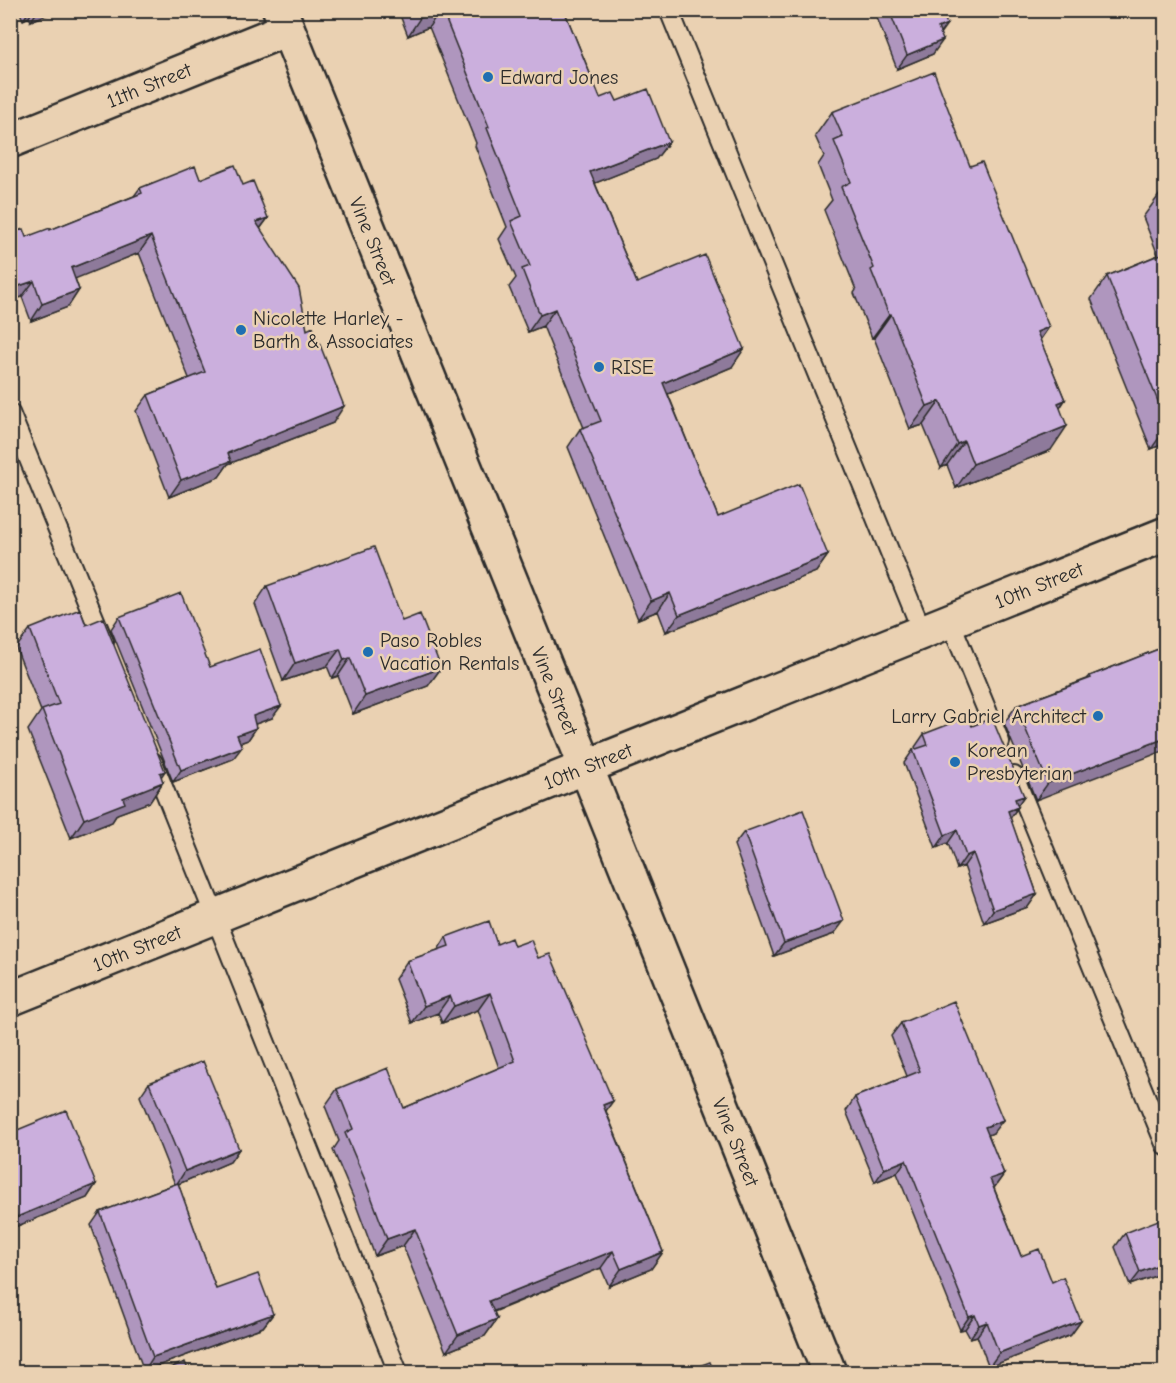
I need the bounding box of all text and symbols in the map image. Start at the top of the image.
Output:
street label: 11th Street [104,58,196,113]
place label: Edward Jones [500,66,618,89]
marker: Edward Jones [481,70,495,84]
street label: Vine Street [344,194,401,290]
place label: Nicolette Harley - Barth & Associates [253,307,413,353]
marker: Nicolette Harley - Barth & Associates [234,323,248,337]
place label: RISE [611,356,654,379]
marker: RISE [592,360,606,374]
street label: 10th Street [992,557,1088,614]
place label: Paso Robles Vacation Rentals [380,629,519,675]
street label: Vine Street [526,644,583,740]
marker: Paso Robles Vacation Rentals [361,645,375,659]
place label: Larry Gabriel Architect [891,705,1087,728]
marker: Larry Gabriel Architect [1091,709,1105,723]
street label: 10th Street [541,738,637,795]
place label: Korean Presbyterian [967,739,1073,785]
marker: Korean Presbyterian [948,755,962,769]
street label: 10th Street [90,920,186,977]
street label: Vine Street [707,1095,764,1191]

